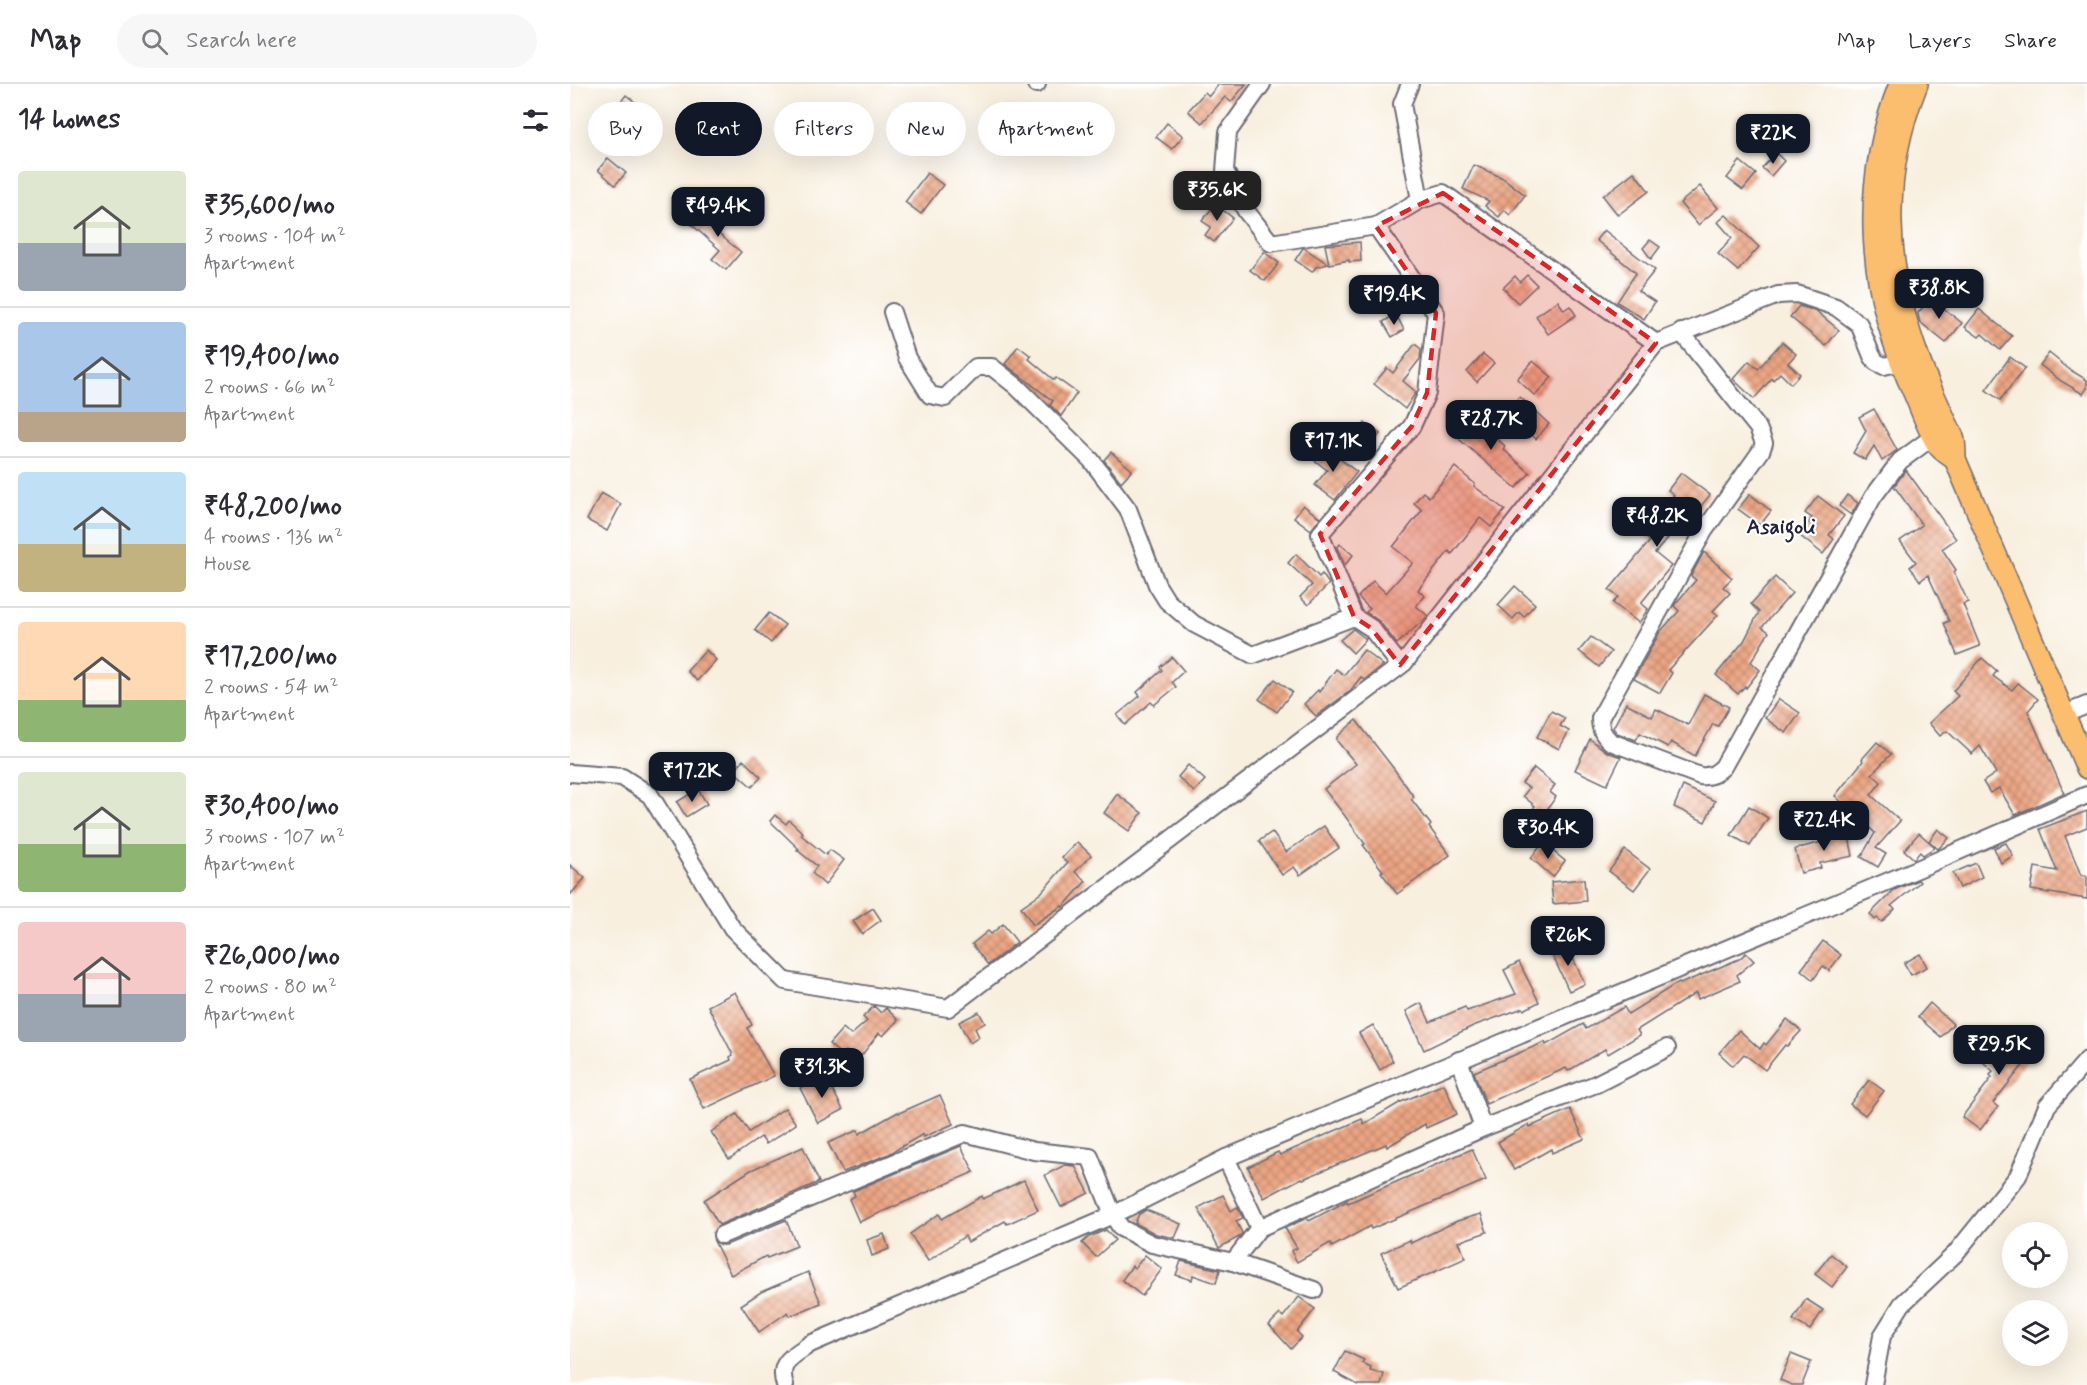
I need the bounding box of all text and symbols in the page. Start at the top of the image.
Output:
search box [117,14,537,68]
text: Map [30,23,81,60]
icon: search [138,25,171,58]
text: Search here [186,27,297,55]
text: Map [1837,27,1875,55]
text: Layers [1908,27,1971,55]
text: Share [2004,27,2057,55]
chip: Buy [588,102,663,156]
chip: Rent [675,102,762,156]
chip: Filters [774,102,874,156]
chip: New [886,102,966,156]
chip: Apartment [978,102,1115,156]
text: 14 homes [18,103,120,137]
icon: filters [519,104,552,137]
pin: ₹22K [1737,114,1809,165]
text: ₹22K [1750,120,1796,147]
pin: ₹35.6K [1168,171,1266,222]
text: ₹35.6K [1187,177,1247,204]
pin: ₹49.4K [669,187,767,238]
text: ₹35,600/mo [204,189,335,223]
text: ₹49.4K [686,193,750,220]
icon: home [66,195,138,267]
text: 3 rooms · 104 m² [204,223,346,250]
text: Apartment [204,250,295,277]
pin: ₹38.8K [1890,269,1988,320]
pin: ₹19.4K [1345,275,1443,326]
text: ₹38.8K [1909,275,1969,302]
text: ₹19.4K [1363,281,1425,308]
text: ₹19,400/mo [204,340,339,374]
icon: home [66,346,138,418]
text: 2 rooms · 66 m² [204,374,335,401]
pin: ₹28.7K [1442,400,1540,451]
text: Apartment [204,401,295,428]
text: ₹28.7K [1460,406,1522,433]
pin: ₹17.1K [1284,422,1382,473]
text: ₹17.1K [1304,428,1362,455]
text: ₹48,200/mo [204,490,342,524]
icon: home [66,496,138,568]
pin: ₹48.2K [1608,497,1706,548]
text: ₹48.2K [1626,503,1688,530]
district label: Asaigoli [1747,513,1815,543]
text: 4 rooms · 136 m² [204,524,343,551]
text: House [204,551,251,578]
text: ₹17,200/mo [204,640,337,674]
icon: home [66,646,138,718]
text: 2 rooms · 54 m² [204,674,338,701]
text: Apartment [204,701,295,728]
pin: ₹17.2K [643,752,741,803]
text: ₹17.2K [663,758,721,785]
text: ₹30,400/mo [204,790,339,824]
icon: home [66,796,138,868]
pin: ₹22.4K [1775,801,1873,852]
text: ₹22.4K [1793,807,1855,834]
pin: ₹30.4K [1499,809,1597,860]
text: ₹30.4K [1517,815,1579,842]
text: 3 rooms · 107 m² [204,824,345,851]
text: Apartment [204,851,295,878]
pin: ₹26K [1532,916,1604,967]
text: ₹26K [1545,922,1591,949]
text: ₹26,000/mo [204,940,340,974]
icon: home [66,946,138,1018]
text: 2 rooms · 80 m² [204,974,337,1001]
text: Apartment [204,1001,295,1028]
pin: ₹29.5K [1950,1025,2048,1076]
text: ₹29.5K [1967,1031,2031,1058]
pin: ₹31.3K [773,1048,871,1099]
text: ₹31.3K [794,1054,850,1081]
map controls [2002,1222,2068,1366]
button: locate [2002,1222,2068,1288]
button: layers [2002,1300,2068,1366]

